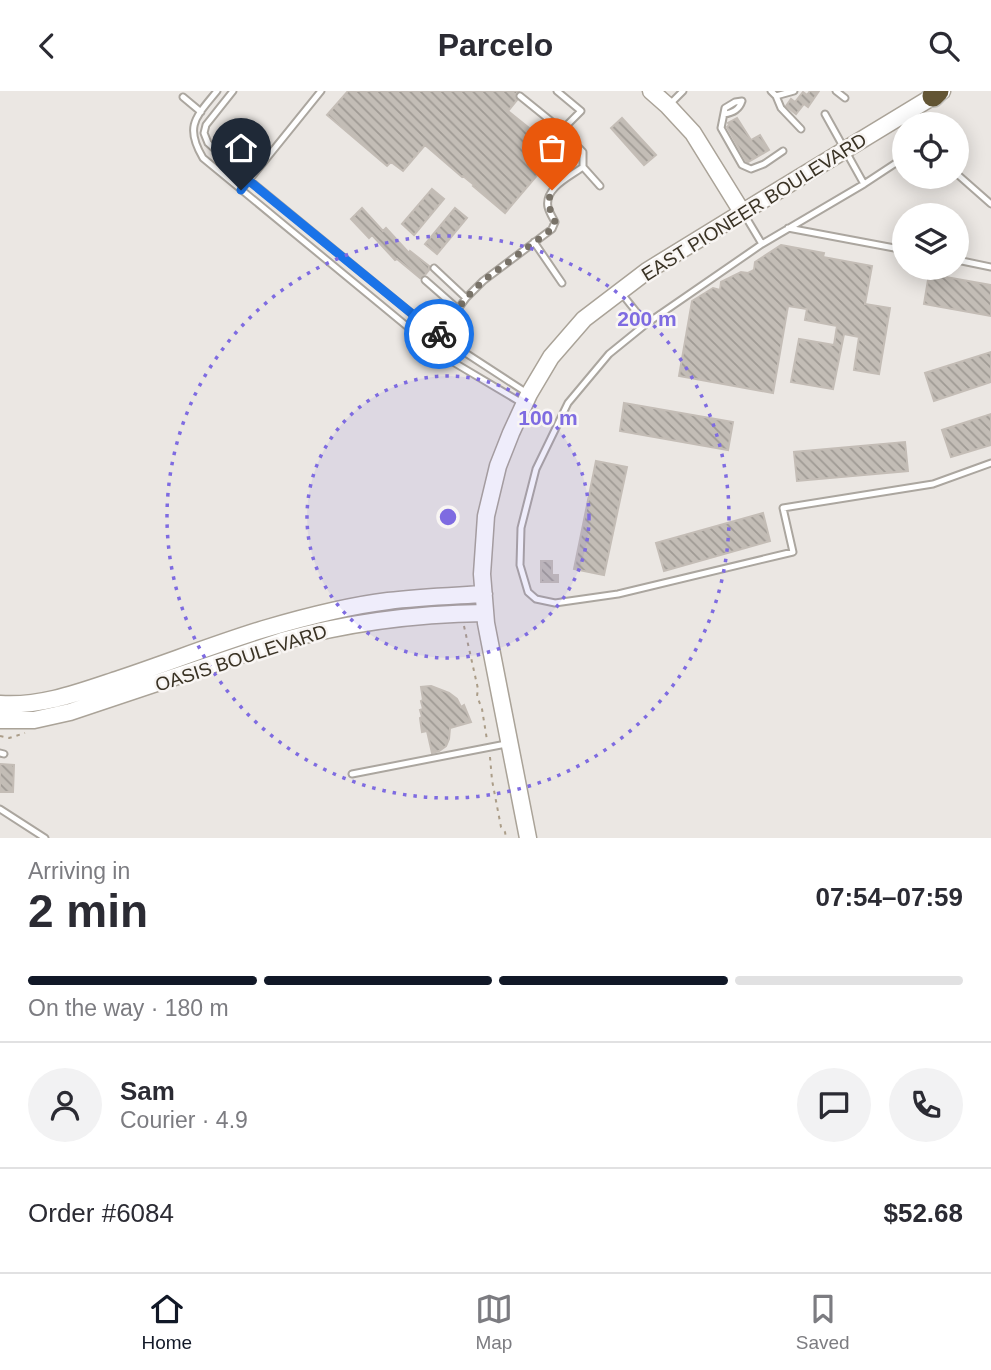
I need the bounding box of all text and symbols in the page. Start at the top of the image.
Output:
icon: back [28,27,66,65]
text: Parcelo [438,27,553,63]
icon: search [925,27,963,65]
map controls [892,112,969,280]
button: locate [892,112,969,189]
pin [211,118,271,190]
pin [522,118,582,190]
icon: home [222,129,260,167]
icon: bag [533,129,571,167]
street label: EAST PIONEER BOULEVARD [638,129,870,285]
button: layers [892,203,969,280]
courier [404,299,474,369]
text: 200 m [617,307,677,330]
icon: bike [420,315,458,353]
text: 100 m [518,406,578,429]
centre of rings [436,505,460,529]
street label: OASIS BOULEVARD [153,620,329,696]
text: Arriving in [28,858,130,884]
text: 07:54–07:59 [816,882,963,912]
text: 2 min [28,885,148,937]
text: On the way · 180 m [28,995,229,1021]
button: person [28,1068,102,1142]
button: chat [797,1068,871,1142]
button: phone [889,1068,963,1142]
text: Sam [120,1076,175,1106]
text: Courier · 4.9 [120,1107,248,1133]
text: Order #6084 [28,1198,174,1228]
text: $52.68 [883,1198,963,1228]
tab: Home [141,1290,192,1354]
tab: Map [475,1290,513,1354]
tab: Saved [796,1290,850,1354]

